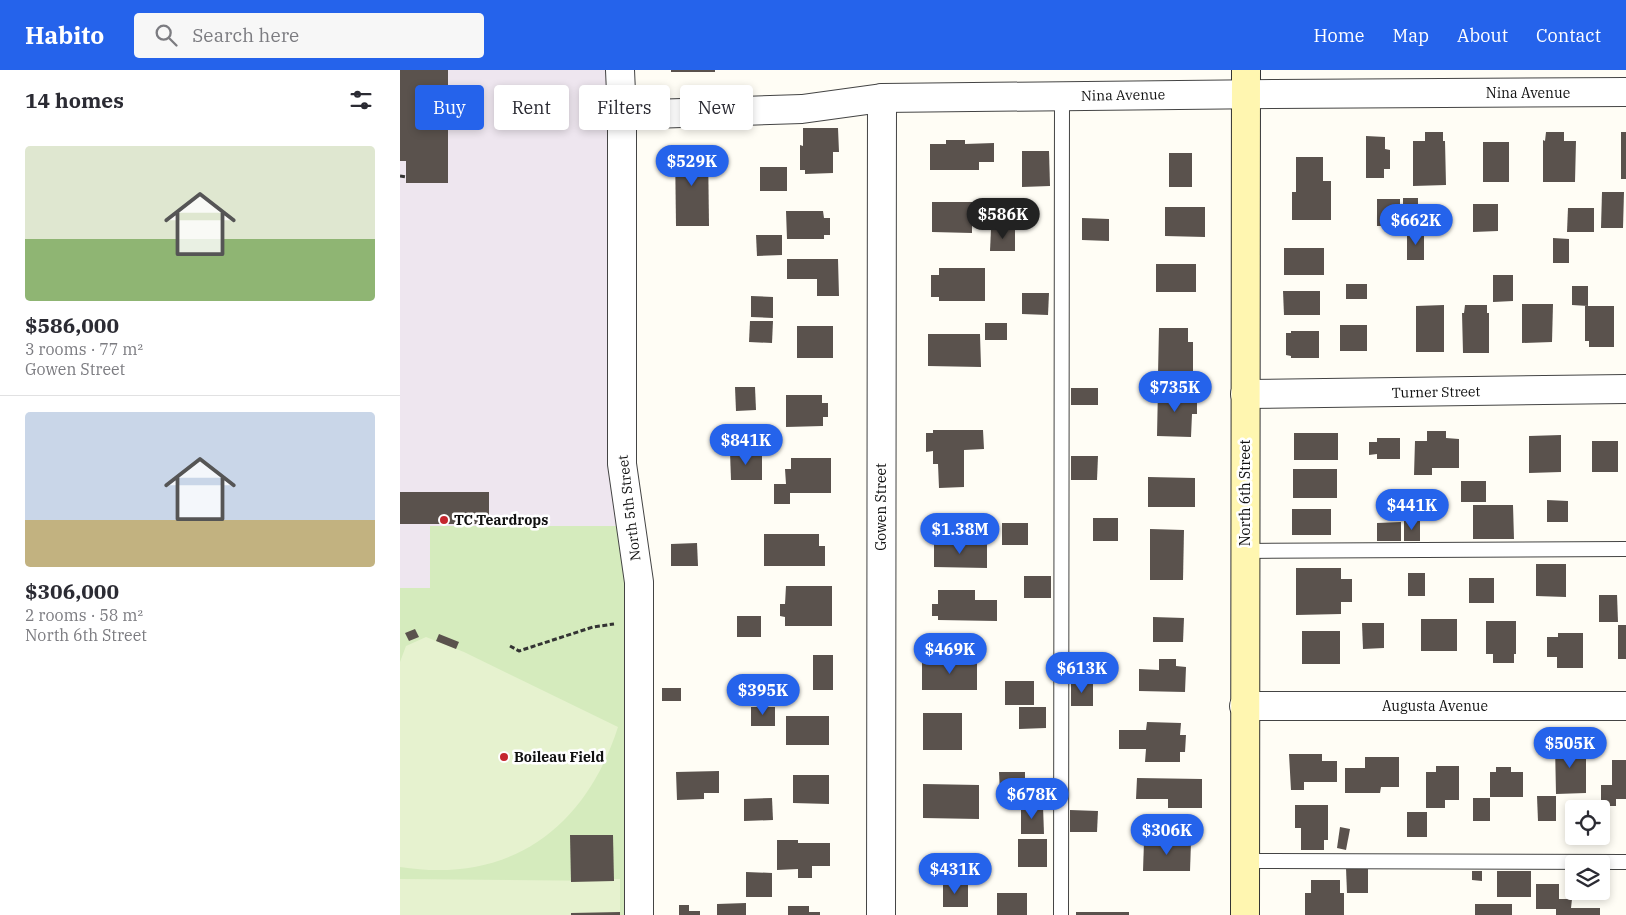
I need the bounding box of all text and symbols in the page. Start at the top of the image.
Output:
search box [134,13,484,58]
text: Habito [25,19,104,51]
icon: search [152,21,180,49]
text: Search here [192,23,299,47]
text: Home [1313,24,1365,47]
text: Map [1393,24,1429,47]
text: About [1457,24,1508,47]
text: Contact [1536,24,1601,47]
street label: Nina Avenue [1486,84,1570,102]
chip: Buy [415,85,484,130]
chip: Rent [494,85,569,130]
chip: Filters [579,85,670,130]
chip: New [680,85,753,130]
street label: Nina Avenue [1081,85,1165,105]
text: 14 homes [25,86,124,114]
icon: filters [347,86,375,114]
pin: $529K [657,144,727,187]
text: $529K [667,151,717,171]
icon: home [155,179,245,269]
pin: $586K [968,198,1038,240]
text: $586K [978,204,1028,224]
pin: $662K [1381,204,1451,246]
text: $662K [1391,210,1441,230]
text: $586,000 [25,311,119,339]
text: 3 rooms · 77 m² [25,339,143,359]
text: Gowen Street [25,359,125,379]
pin: $735K [1140,370,1210,413]
text: $735K [1150,377,1200,397]
street label: Turner Street [1391,382,1481,402]
pin: $841K [711,424,781,466]
text: $841K [721,430,771,450]
street label: North 6th Street [1236,440,1254,546]
icon: home [155,444,245,534]
street label: North 5th Street [614,454,644,562]
street label: Gowen Street [872,463,890,551]
pin: $441K [1377,488,1447,531]
text: $441K [1387,495,1437,515]
place label: TC Teardrops [454,511,548,529]
pin: $1.38M [919,512,1001,555]
marker: TC Teardrops [438,514,450,526]
text: $1.38M [931,519,989,539]
text: $306,000 [25,577,119,605]
text: 2 rooms · 58 m² [25,605,143,625]
text: North 6th Street [25,625,147,645]
pin: $469K [915,632,985,675]
text: $469K [925,639,975,659]
pin: $613K [1047,652,1117,694]
text: $613K [1057,658,1107,678]
pin: $395K [728,674,798,716]
text: $395K [738,680,788,700]
street label: Augusta Avenue [1382,697,1488,715]
pin: $505K [1535,726,1605,769]
text: $505K [1545,733,1595,753]
place label: Boileau Field [514,748,604,766]
marker: Boileau Field [498,751,510,763]
pin: $678K [997,778,1067,820]
text: $678K [1007,784,1057,804]
map controls [1565,800,1610,900]
button: locate [1565,800,1610,845]
pin: $306K [1132,814,1202,856]
text: $306K [1142,820,1192,840]
pin: $431K [920,852,990,895]
button: layers [1565,855,1610,900]
text: $431K [930,859,980,879]

